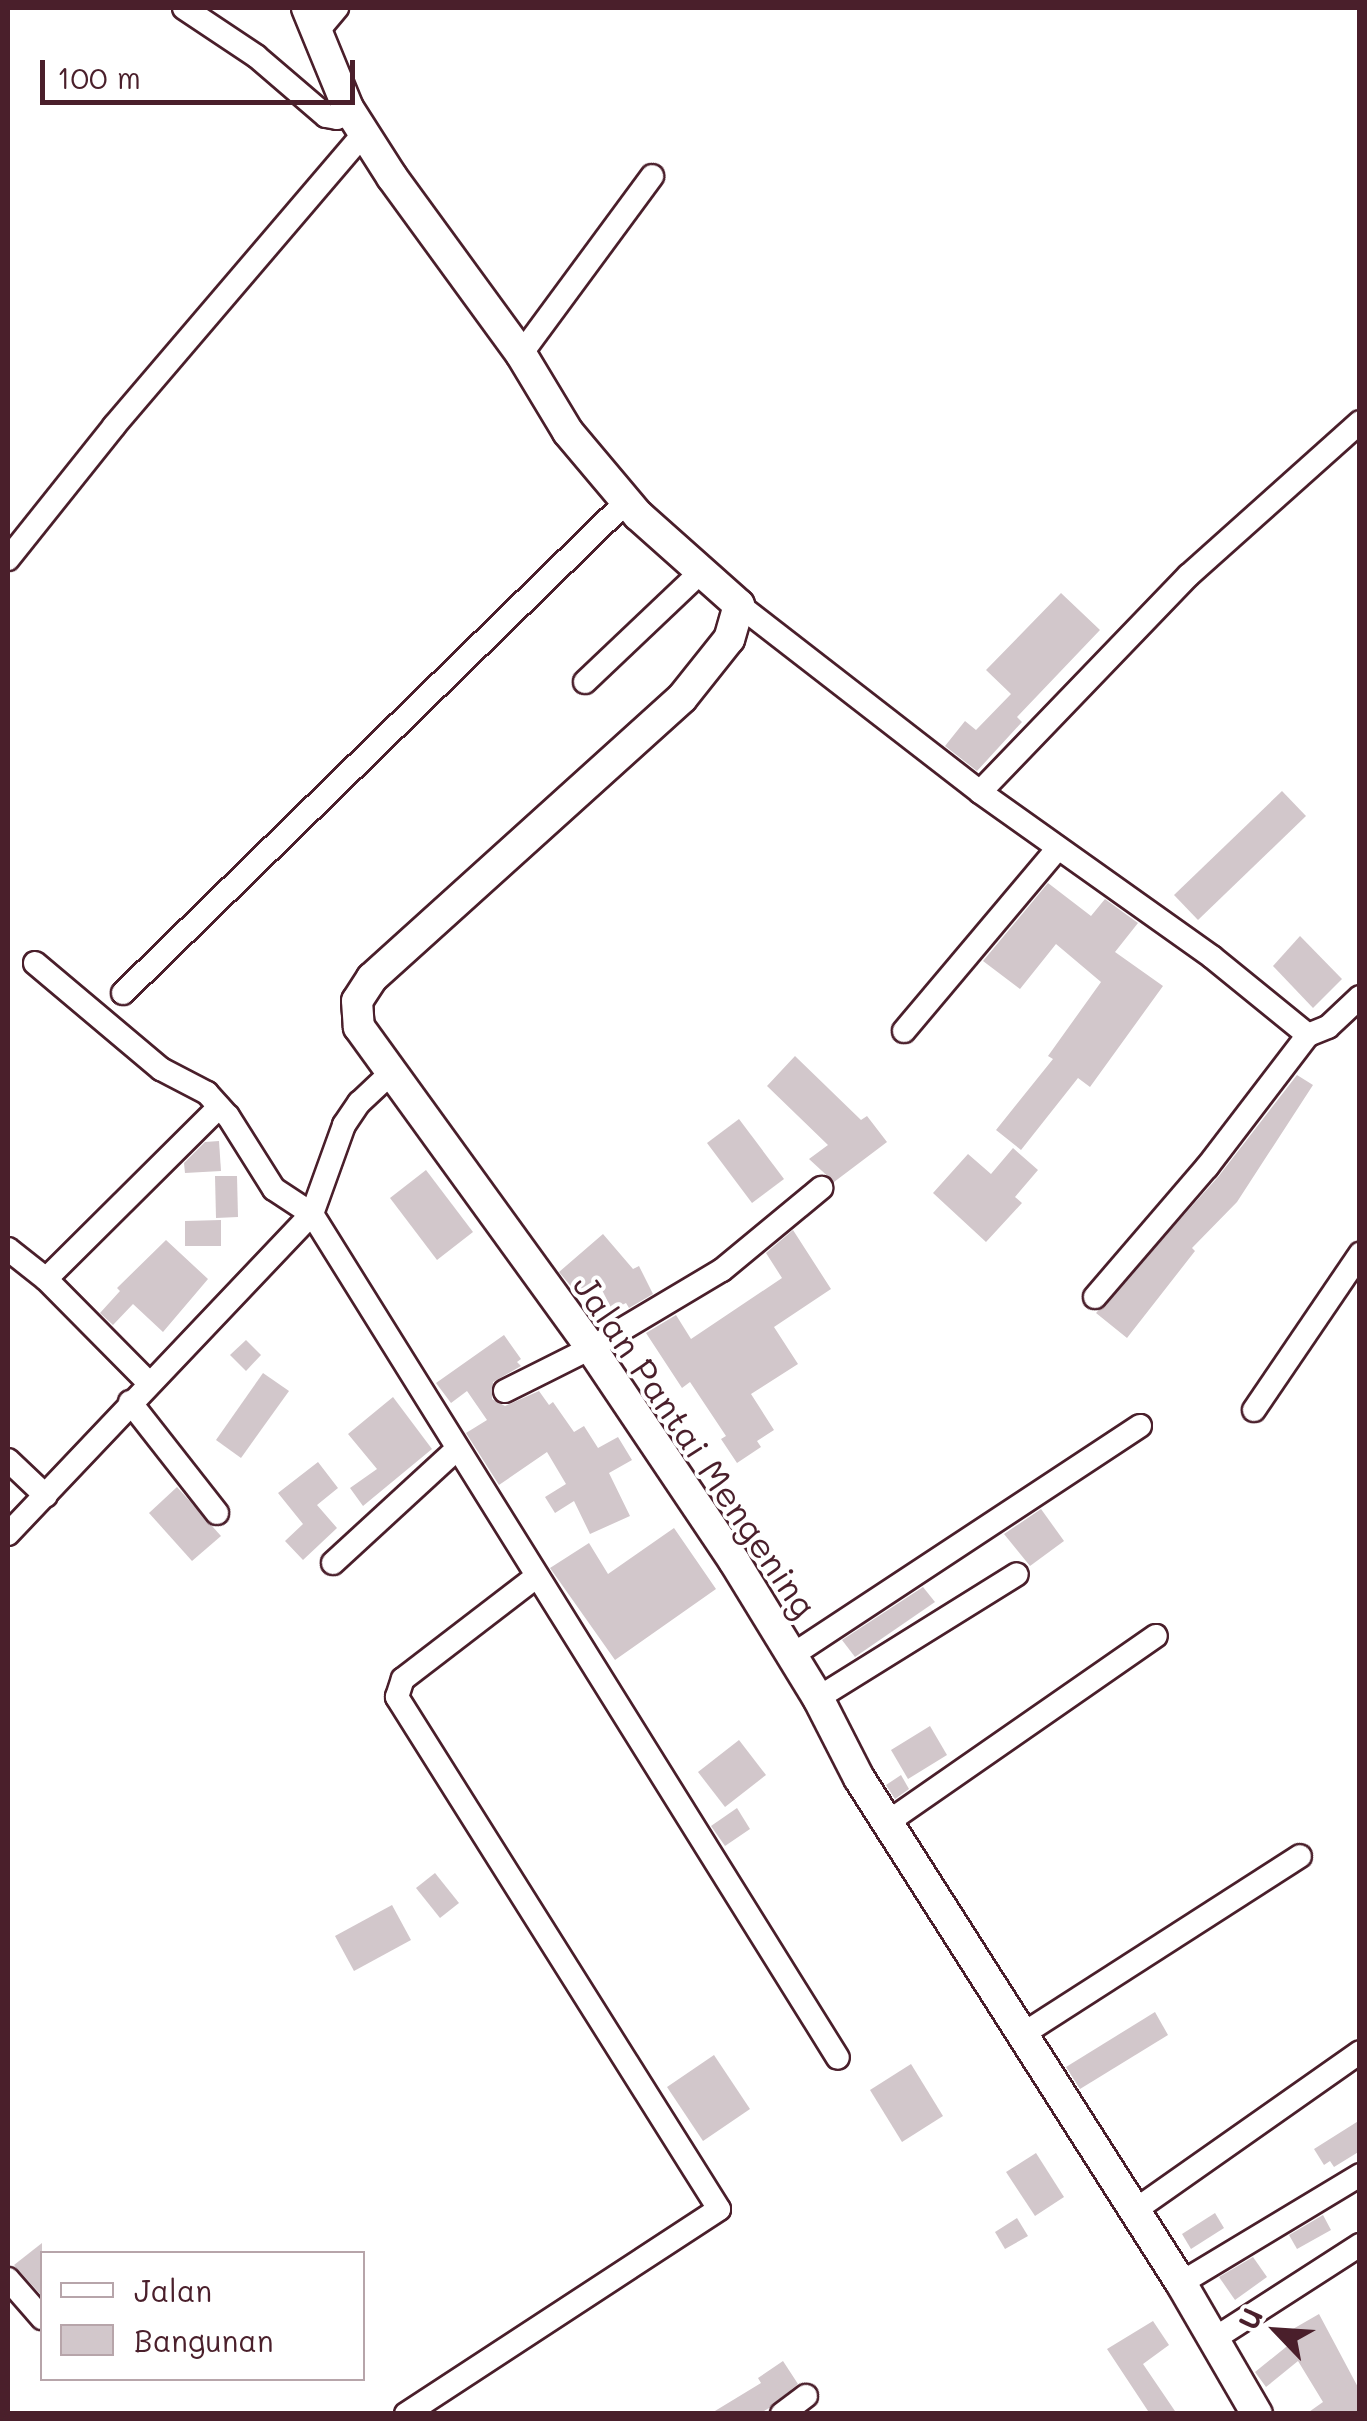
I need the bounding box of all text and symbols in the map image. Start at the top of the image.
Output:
scale bar [45,40,360,102]
text: 100 m [57,57,141,97]
street label: Jalan Pantai Mengening [565,1266,827,1624]
legend [40,2251,365,2381]
text: Jalan [134,2270,212,2310]
north arrow [1227,2281,1327,2381]
text: U [1229,2302,1270,2335]
text: Bangunan [134,2320,274,2360]

